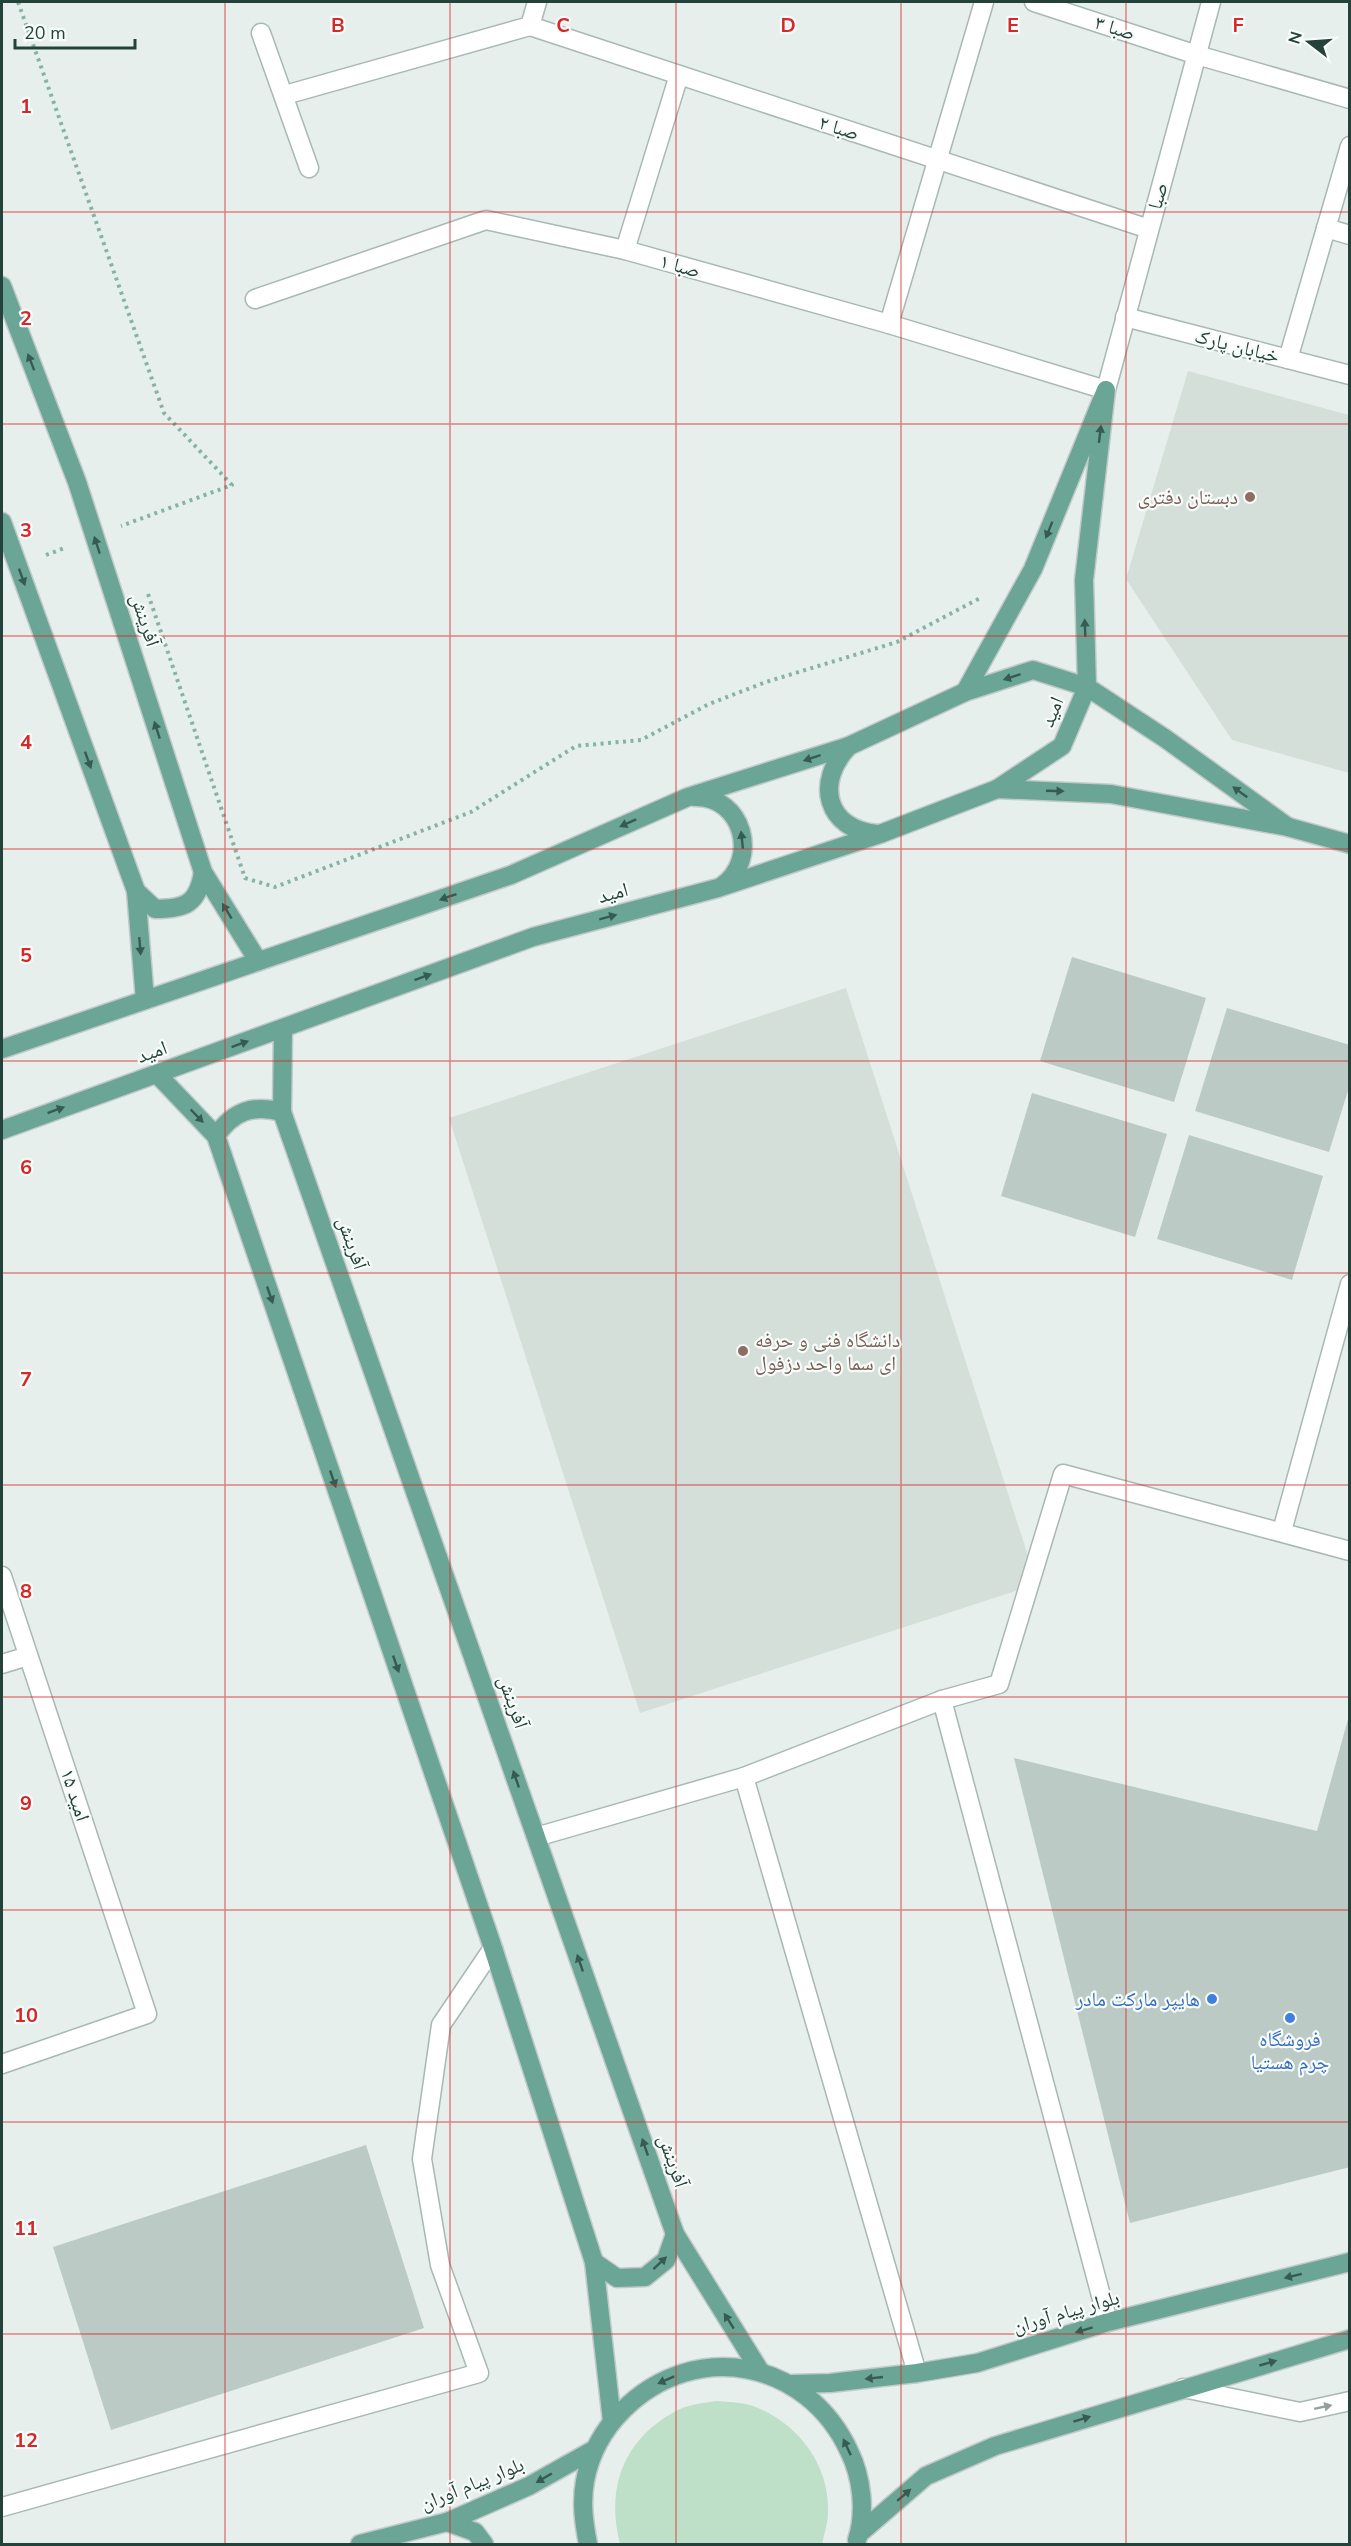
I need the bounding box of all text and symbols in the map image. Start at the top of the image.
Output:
street label: صبا ۳ [1091,9,1139,47]
scale bar [15,12,135,50]
text: B [331,12,345,39]
text: C [556,12,570,39]
text: D [780,12,796,39]
text: E [1007,12,1019,39]
text: F [1232,12,1244,39]
north arrow [1279,12,1339,72]
text: 20 m [24,21,66,45]
text: N [1283,29,1308,47]
text: 1 [20,93,32,120]
street label: صبا ۲ [815,109,863,147]
street label: صبا [1142,180,1174,212]
street label: صبا ۱ [657,247,703,285]
text: 2 [20,305,32,332]
street label: خیابان پارک [1192,322,1282,370]
one-way arrow [26,352,36,370]
one-way arrow [1096,425,1105,444]
place label: دبستان دفتری [1138,484,1238,511]
marker: دبستان دفتری [1243,490,1257,504]
text: 3 [20,517,32,544]
one-way arrow [1044,521,1054,539]
one-way arrow [92,536,101,554]
one-way arrow [17,568,27,586]
street label: آفرینش [124,590,167,651]
one-way arrow [1081,619,1090,638]
one-way arrow [1003,673,1021,682]
street label: امید [1034,693,1070,731]
one-way arrow [152,721,162,739]
text: 4 [20,729,32,756]
one-way arrow [84,751,94,769]
one-way arrow [803,754,821,763]
one-way arrow [1046,787,1065,796]
one-way arrow [1233,787,1248,799]
one-way arrow [620,819,637,828]
one-way arrow [738,830,747,849]
street label: امید [595,876,631,910]
one-way arrow [439,892,457,902]
one-way arrow [222,903,233,919]
one-way arrow [599,912,617,921]
one-way arrow [136,937,145,956]
text: 5 [20,942,32,969]
one-way arrow [414,972,432,981]
street label: امید [133,1034,171,1070]
one-way arrow [231,1038,249,1048]
one-way arrow [48,1105,66,1115]
one-way arrow [190,1109,204,1123]
text: 6 [20,1154,32,1181]
street label: آفرینش [330,1213,374,1274]
one-way arrow [266,1286,276,1304]
place label: دانشگاه فنی و حرفه ای سما واحد دزفول [755,1327,900,1377]
marker: دانشگاه فنی و حرفه ای سما واحد دزفول [736,1344,750,1358]
text: 7 [20,1366,32,1393]
one-way arrow [329,1470,339,1488]
text: 8 [20,1578,32,1605]
one-way arrow [392,1655,402,1673]
street label: آفرینش [491,1672,535,1733]
street label: امید ۱۵ [54,1765,96,1825]
one-way arrow [510,1769,520,1787]
text: 9 [20,1790,32,1817]
one-way arrow [575,1953,585,1971]
place label: هایپر مارکت مادر [1075,1986,1200,2013]
marker: هایپر مارکت مادر [1205,1992,1219,2006]
text: 10 [14,2002,38,2029]
marker: فروشگاه چرم هستیا [1283,2011,1297,2025]
place label: فروشگاه چرم هستیا [1251,2026,1330,2076]
street label: آفرینش [651,2131,695,2192]
one-way arrow [639,2137,649,2155]
text: 11 [14,2215,38,2242]
one-way arrow [653,2256,668,2270]
one-way arrow [1284,2272,1302,2281]
street label: بلوار پیام آوران [1010,2284,1122,2340]
one-way arrow [724,2313,735,2329]
one-way arrow [1075,2326,1093,2335]
one-way arrow [1259,2358,1277,2367]
one-way arrow [864,2373,883,2383]
one-way arrow [658,2375,675,2384]
one-way arrow [1314,2402,1333,2411]
one-way arrow [1073,2414,1091,2423]
text: 12 [14,2427,38,2454]
one-way arrow [843,2438,852,2455]
street label: بلوار پیام آوران [416,2451,528,2517]
one-way arrow [535,2473,552,2483]
one-way arrow [896,2489,911,2502]

